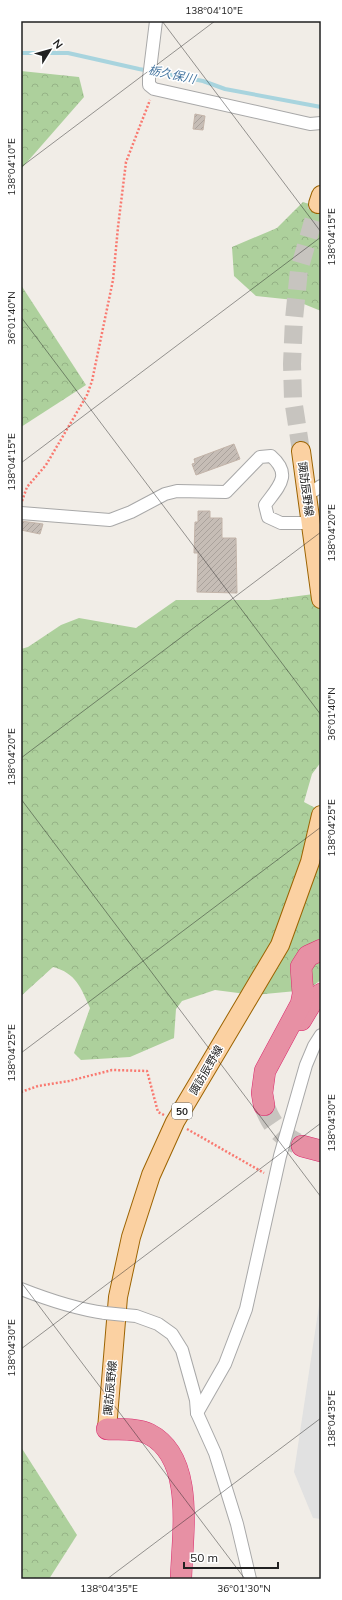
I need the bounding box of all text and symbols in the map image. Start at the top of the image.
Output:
text: 138°04'10"E [185,4,243,17]
north arrow [30,30,70,70]
text: N [50,36,66,52]
water label: 栃久保川 [147,62,199,87]
text: 138°04'10"E [5,138,18,196]
text: 138°04'15"E [325,208,338,266]
text: 36°01'40"N [5,291,18,345]
text: 138°04'15"E [5,433,18,491]
street label: 諏訪辰野線 [295,461,317,517]
text: 138°04'20"E [325,504,338,562]
text: 36°01'40"N [325,687,338,741]
text: 138°04'20"E [5,728,18,786]
text: 138°04'25"E [325,799,338,857]
text: 138°04'25"E [5,1024,18,1082]
street label: 諏訪辰野線 [186,1043,226,1097]
text: 138°04'30"E [325,1094,338,1152]
road number: 50 [172,1103,192,1119]
text: 138°04'30"E [5,1319,18,1377]
street label: 諏訪辰野線 [101,1360,119,1416]
text: 138°04'35"E [325,1390,338,1448]
scale bar [184,1544,278,1570]
text: 50 m [190,1550,218,1565]
text: 138°04'35"E [80,1582,138,1595]
text: 36°01'30"N [217,1582,271,1595]

